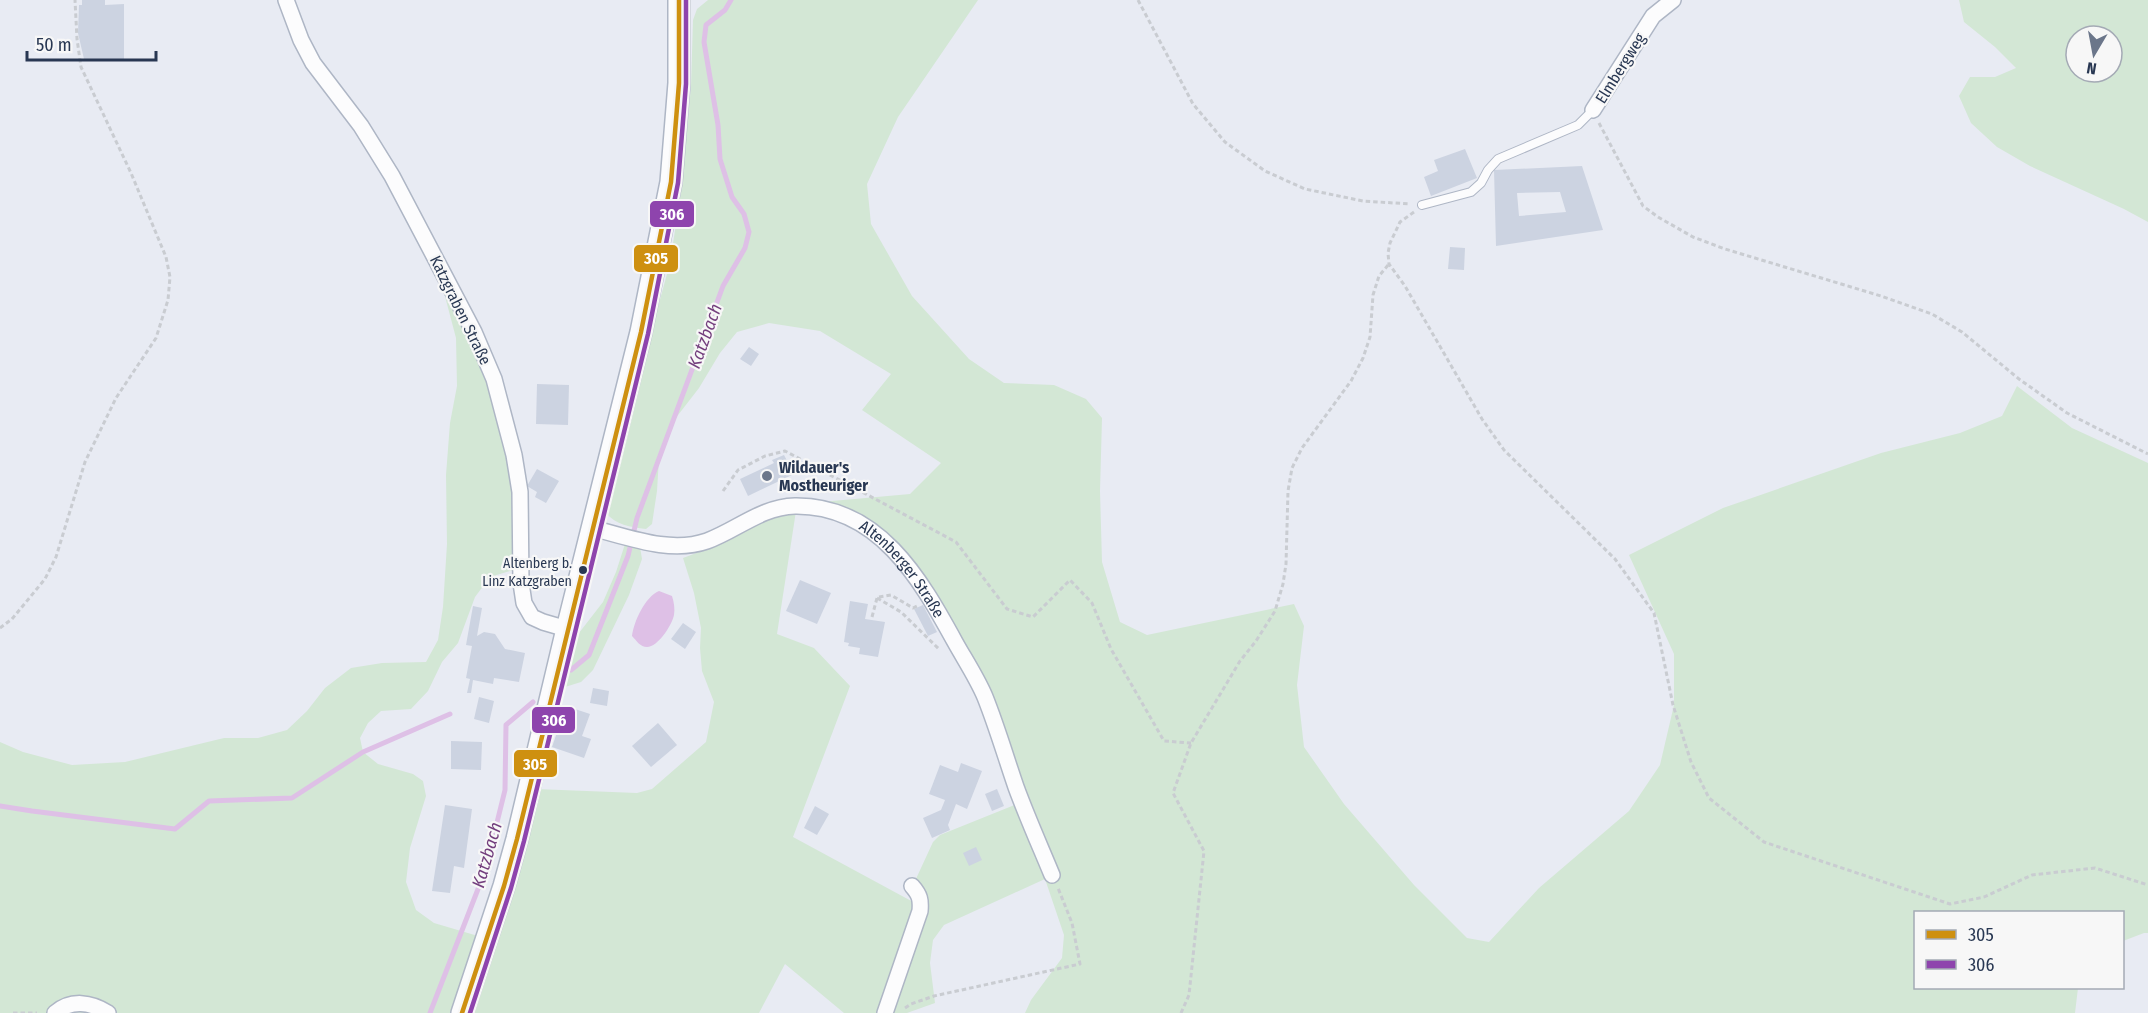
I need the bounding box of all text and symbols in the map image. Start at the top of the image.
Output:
scale bar [27,24,156,62]
north arrow [2064,24,2124,84]
street label: Elmbergweg [1591,29,1650,107]
text: 50 m [36,34,72,56]
text: N [2085,58,2098,78]
line badge: 306 [649,200,695,228]
text: 306 [659,205,684,224]
line badge: 305 [633,244,679,273]
text: 305 [643,249,668,268]
street label: Katzgraben Straße [426,252,495,368]
water label: Katzbach [683,301,727,371]
place label: Wildauer's Mostheuriger [779,458,868,495]
marker: Wildauer's Mostheuriger [760,469,774,483]
street label: Altenberger Straße [856,516,948,621]
place label: Altenberg b. Linz Katzgraben [482,555,572,590]
marker: Altenberg b. Linz Katzgraben [577,564,589,576]
line badge: 306 [531,706,576,734]
text: 306 [541,711,566,730]
line badge: 305 [513,749,558,778]
text: 305 [522,755,547,774]
water label: Katzbach [467,820,507,890]
legend [1914,911,2124,989]
text: 305 [1968,924,1994,946]
text: 306 [1968,954,1994,976]

